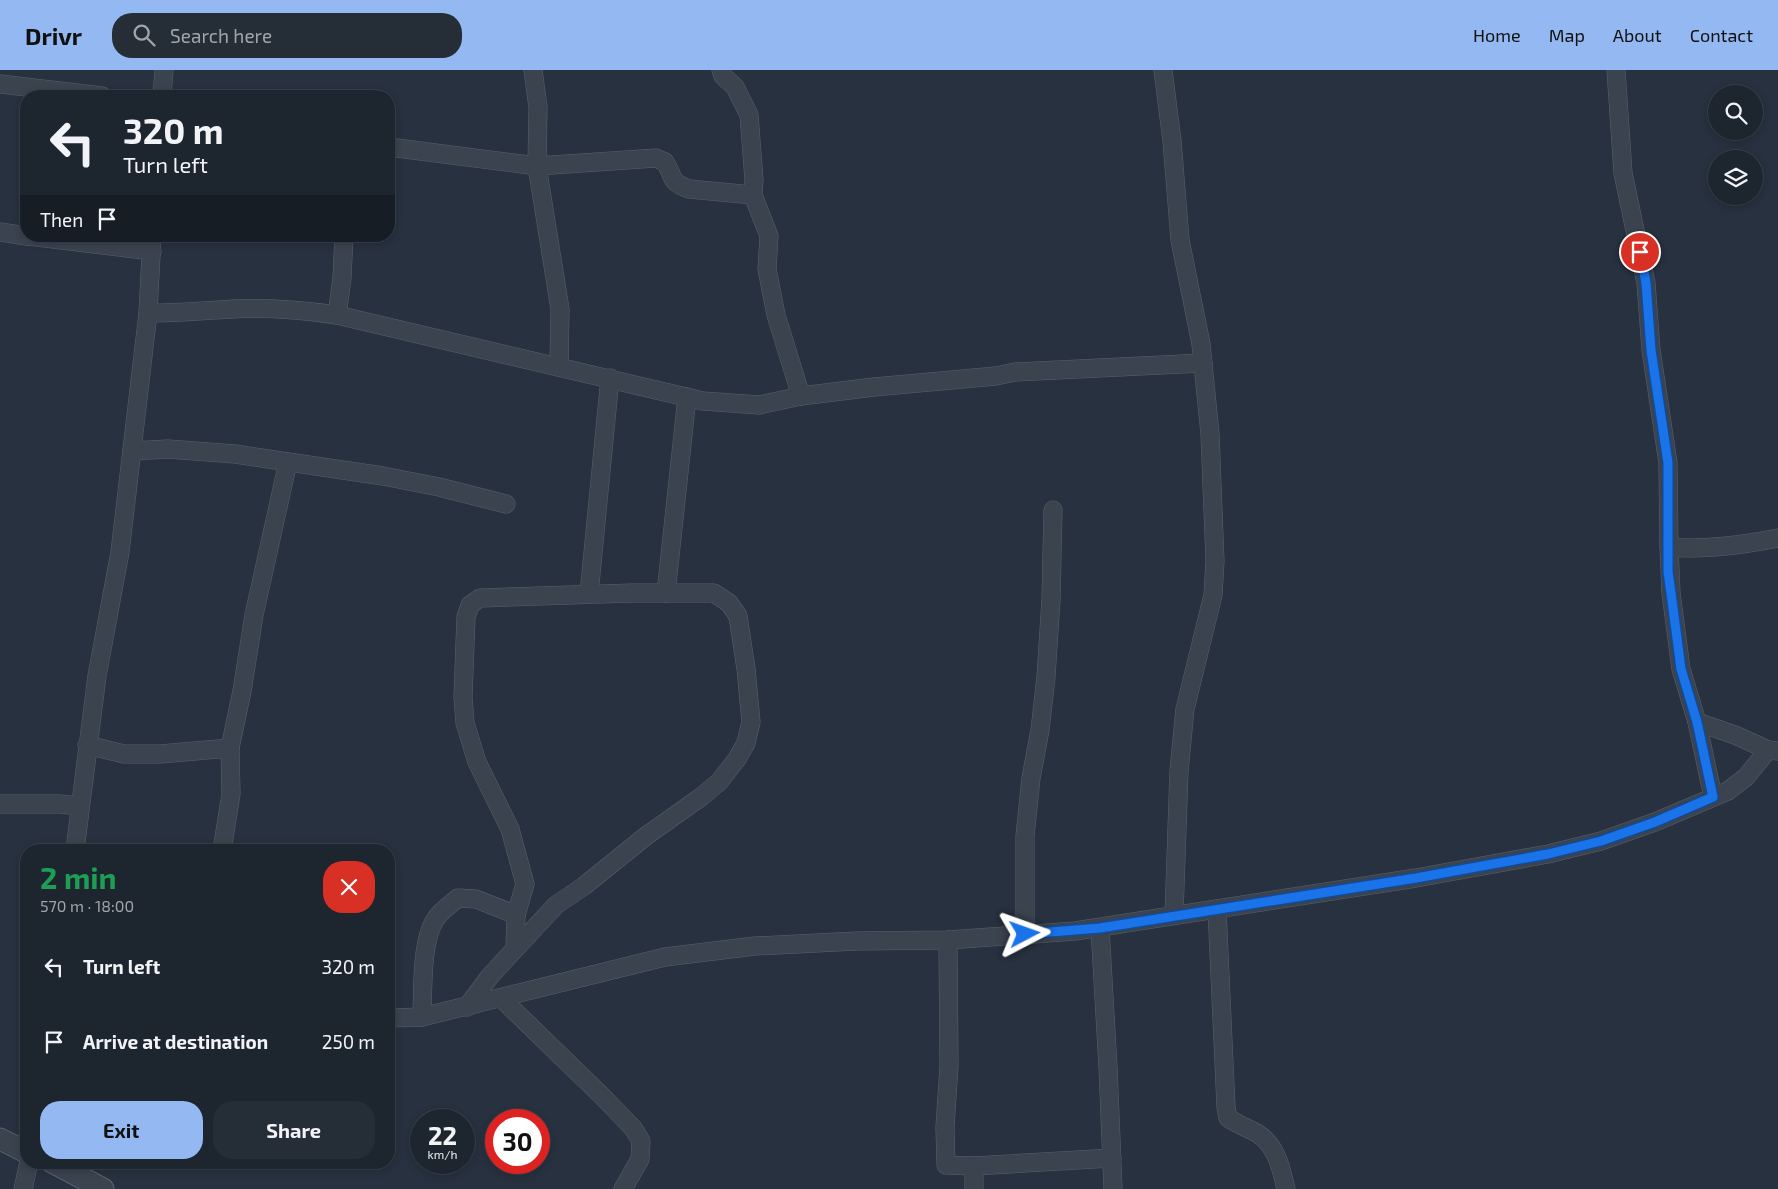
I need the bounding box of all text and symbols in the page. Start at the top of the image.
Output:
search box [112,13,462,58]
text: Drivr [25,21,82,50]
icon: search [130,21,158,49]
text: Search here [170,24,272,47]
text: Home [1473,24,1521,46]
text: Map [1549,24,1585,46]
text: About [1613,24,1662,46]
text: Contact [1690,24,1753,46]
map controls [1708,85,1763,205]
button: search [1708,85,1763,140]
text: 320 m [123,109,224,151]
icon: left [40,110,105,175]
button: layers [1708,150,1763,205]
text: Turn left [123,151,208,177]
icon: arrive [93,205,121,233]
text: Then [40,208,83,231]
pin [1619,231,1661,273]
icon: arrive [1626,238,1654,266]
text: 2 min [40,859,117,895]
button: close [323,861,375,913]
text: 570 m · 18:00 [40,896,134,915]
position arrow [998,907,1050,959]
icon: left [40,953,68,981]
text: Turn left [83,955,160,978]
text: 320 m [321,955,375,978]
icon: arrive [40,1028,68,1056]
text: Arrive at destination [83,1030,268,1053]
text: 250 m [322,1030,375,1053]
button: Exit [40,1101,203,1159]
button: Share [213,1101,375,1159]
speed limit sign: 30 [485,1109,550,1174]
text: 22 [428,1120,457,1150]
text: km/h [428,1147,457,1161]

